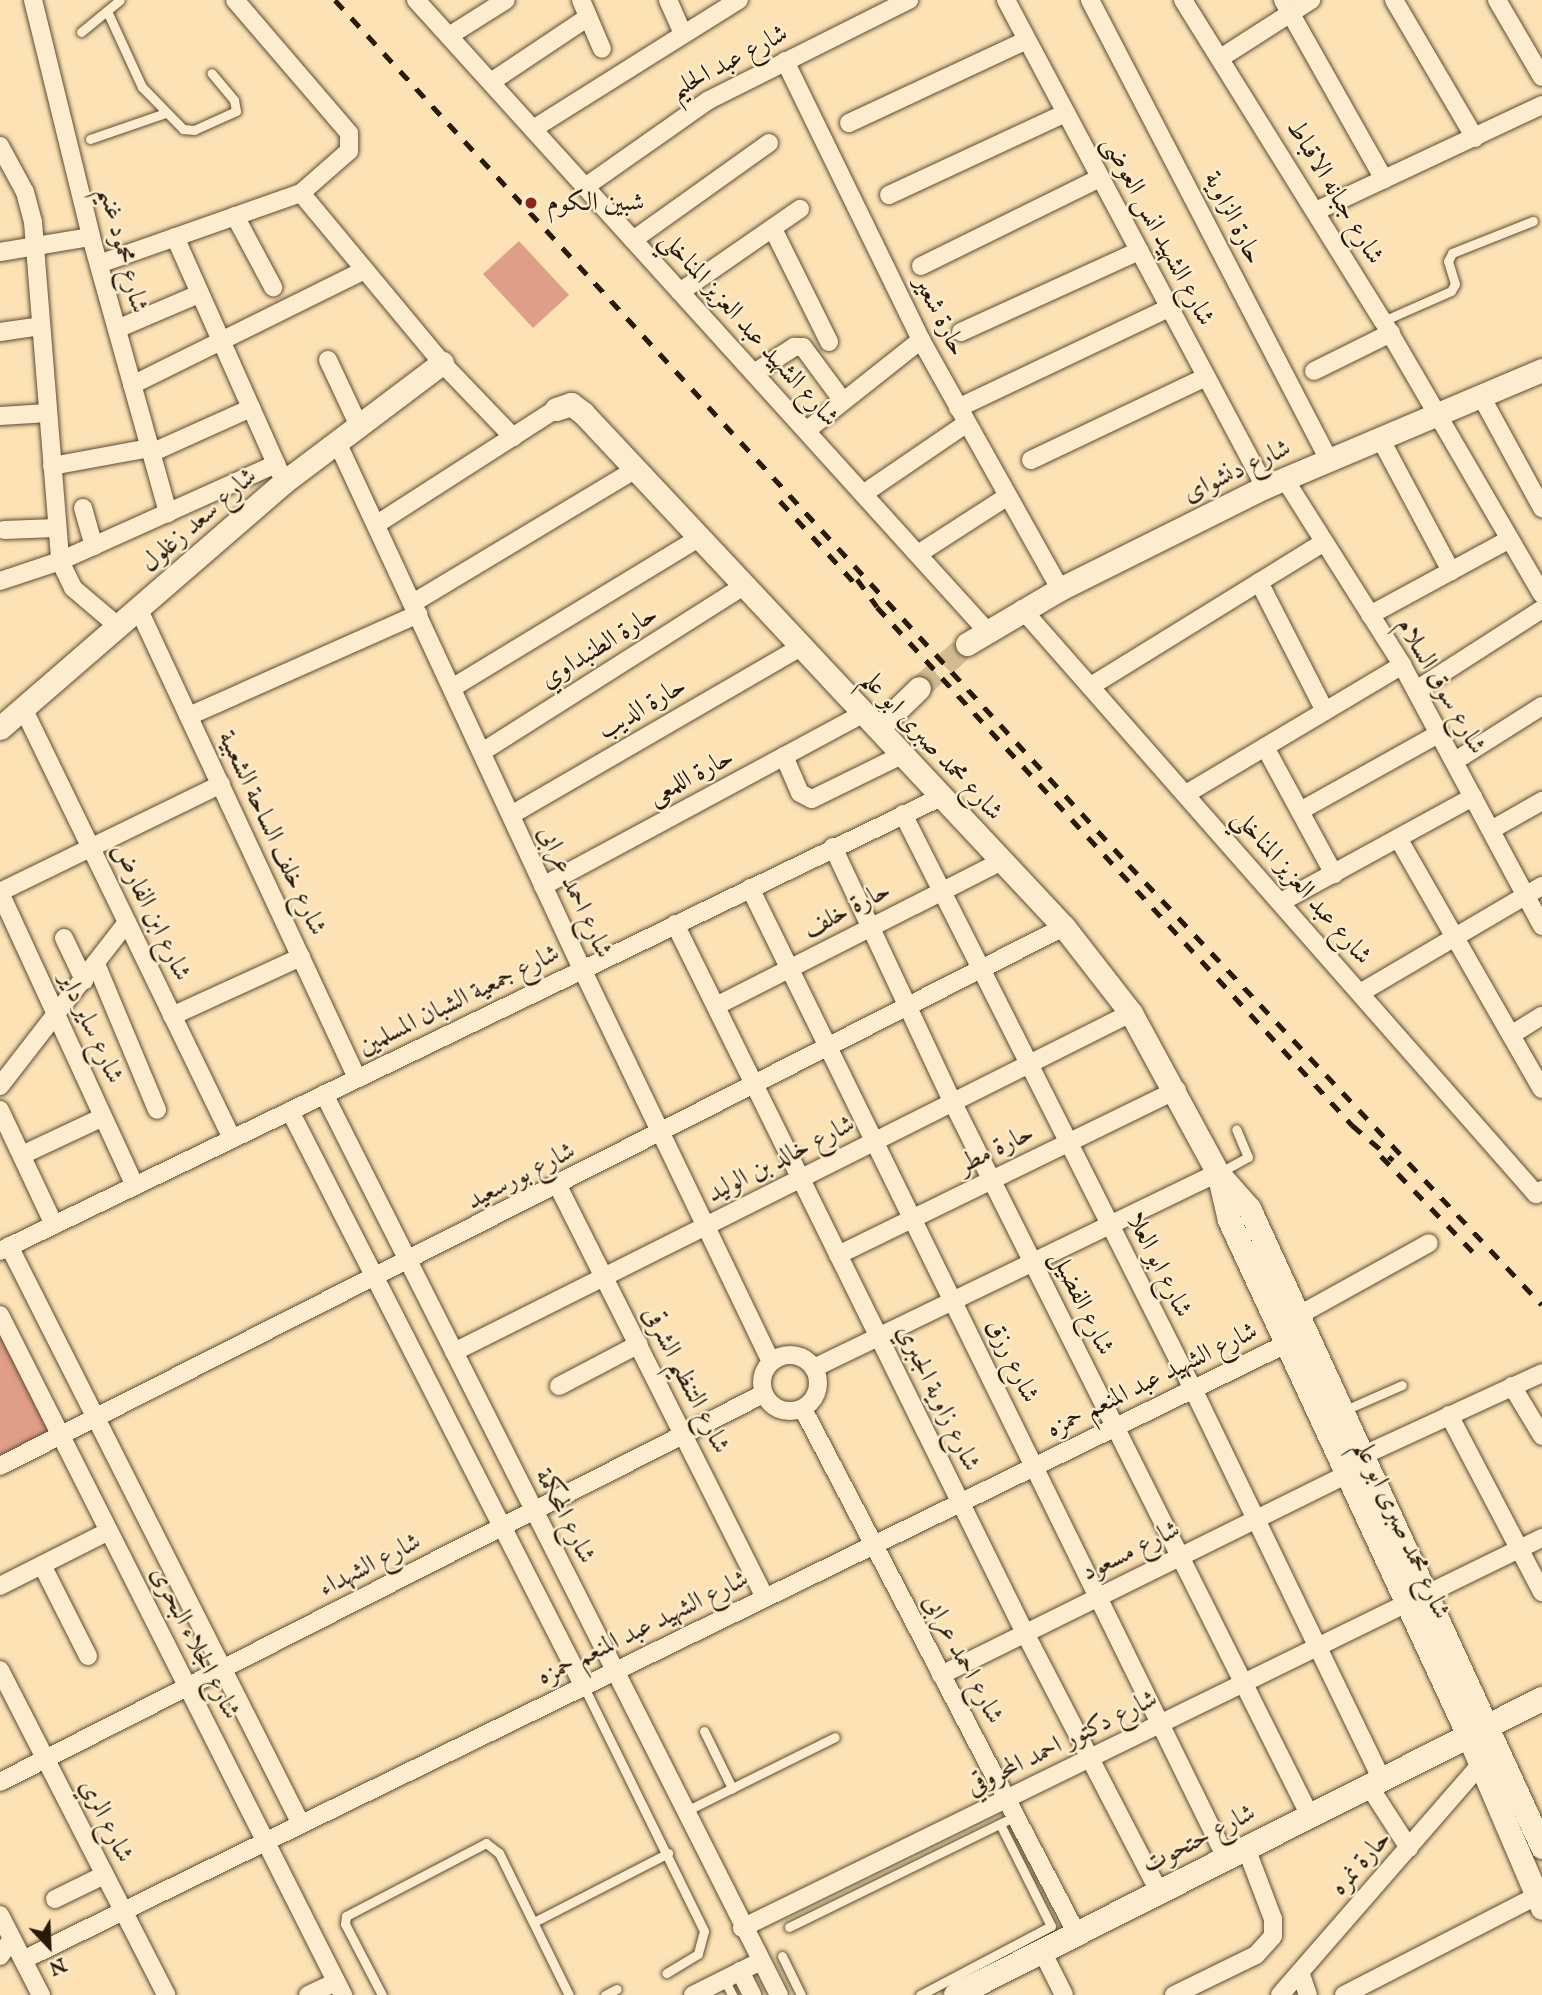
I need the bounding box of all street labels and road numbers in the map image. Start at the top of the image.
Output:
street label: شارع عبد الحليم [665,18,793,106]
street label: شارع جبانه الاقباط [1280,114,1390,270]
street label: شارع الشهيد انس العوضى [1095,131,1221,331]
street label: حارة الزاوية [1196,166,1270,270]
street label: شارع محمود غنيم [91,183,155,317]
street label: شارع الشهيد عبد العزيز المناخلي [653,225,845,433]
street label: حارة شعير [907,271,973,361]
street label: شارع دنشواى [1178,432,1296,510]
street label: شارع سعد زغلول [134,461,264,579]
street label: حارة الطنبداوي [534,599,664,695]
street label: شارع سوق السلام [1389,612,1493,760]
street label: شارع محمد صبرى ابو علم [855,665,1009,827]
street label: حارة الديب [592,670,692,746]
street label: شارع خلف الساحة الشعبية [211,725,333,941]
street label: حارة اللمعى [643,742,739,812]
street label: شارع عبد العزيز المناخلي [1226,803,1378,971]
street label: شارع احمد عرابى [531,821,619,963]
street label: شارع ابن الفارض [104,838,198,986]
street label: حارة خلف [798,875,896,945]
street label: شارع جمعية الشبان المسلمين [353,938,565,1062]
street label: شارع ساير داير [52,967,130,1089]
street label: شارع خالد بن الوليد [702,1108,860,1210]
street label: حارة مطر [953,1117,1039,1181]
street label: شارع بورسعيد [461,1135,581,1217]
street label: شارع ابو العلا [1119,1207,1199,1323]
street label: شارع الفضيل [1043,1246,1121,1360]
street label: شارع التنظيم الشرقى [635,1301,737,1459]
street label: شارع رزق [978,1314,1046,1408]
street label: شارع الشهيد عبد المنعم حمزه [1041,1315,1263,1445]
street label: شارع زاوية الجبري [889,1320,987,1476]
street label: شارع محمد صبرى ابو علم [1347,1436,1457,1624]
street label: شارع المحكمة [528,1463,602,1569]
street label: شارع مسعود [1077,1514,1185,1588]
street label: شارع الشهداء [314,1526,426,1604]
street label: شارع الجلاء البحرى [143,1561,247,1725]
street label: شارع الشهيد عبد المنعم حمزه [532,1563,754,1693]
street label: شارع احمد عرابى [916,1589,1010,1729]
street label: شارع دكتور احمد المحروقي [961,1683,1163,1803]
street label: شارع الري [72,1774,140,1868]
street label: شارع حتحوت [1137,1797,1261,1881]
street label: حارة نمره [1324,1824,1398,1902]

